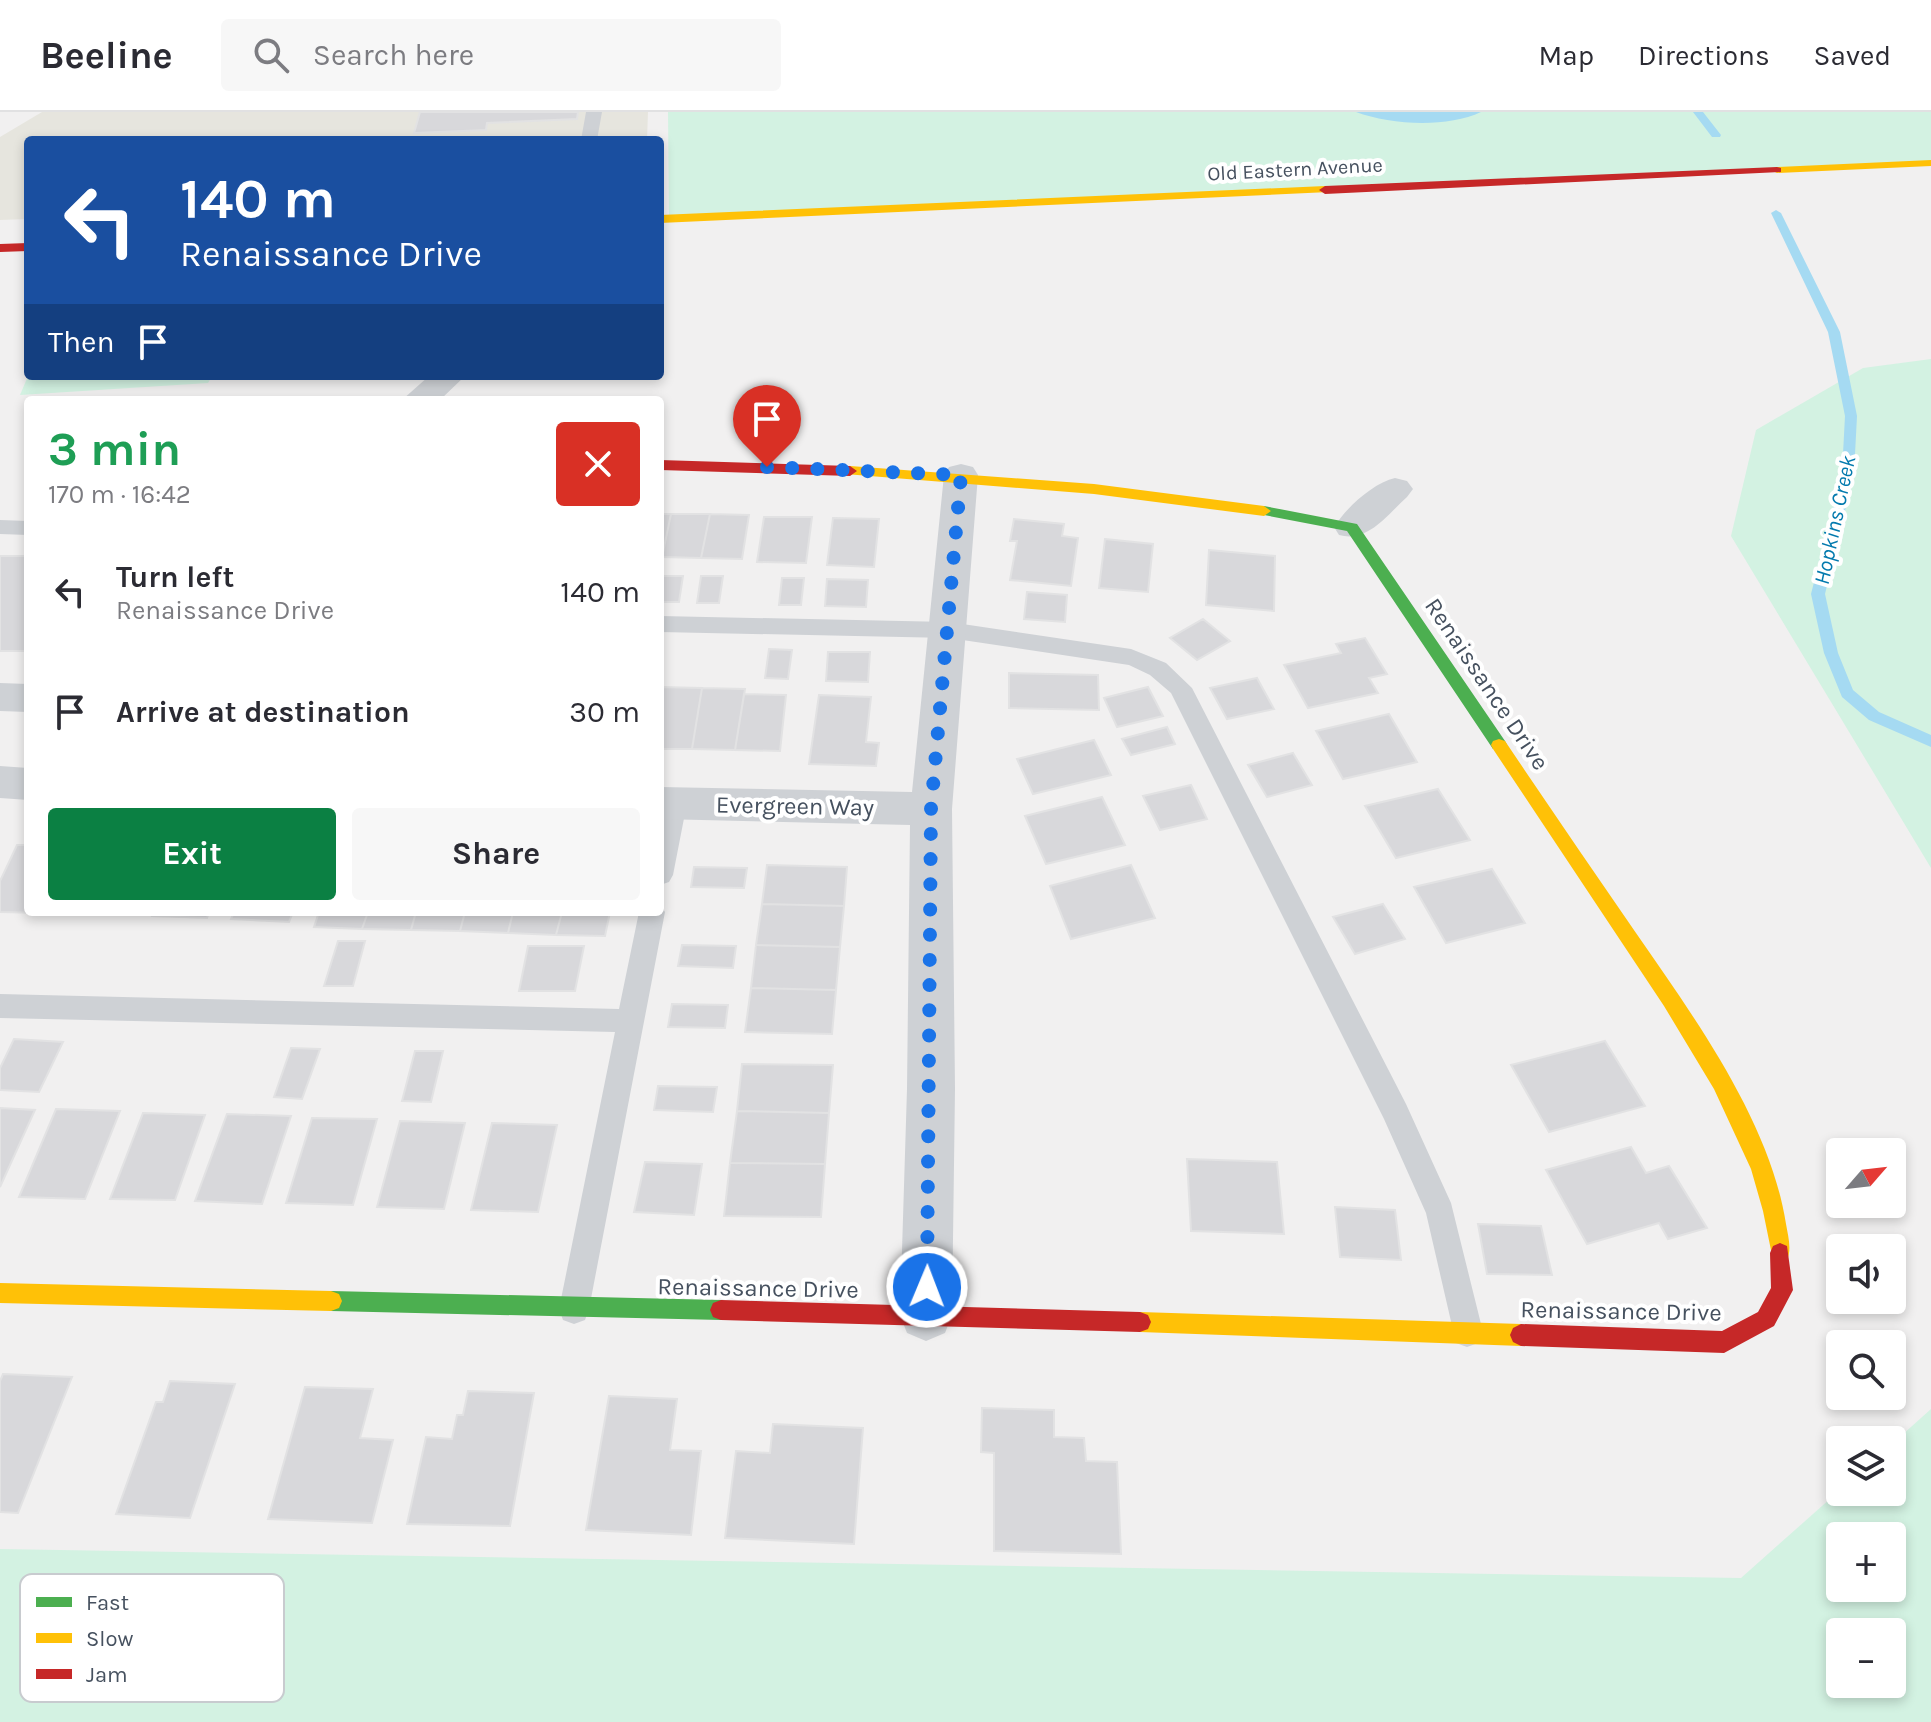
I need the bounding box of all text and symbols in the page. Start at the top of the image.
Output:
search box [221,19,781,91]
text: Beeline [40,33,173,78]
icon: search [249,33,293,77]
text: Search here [313,37,474,73]
text: Map [1539,39,1594,72]
text: Directions [1638,39,1770,72]
text: Saved [1814,39,1891,72]
street label: Old Eastern Avenue [1207,153,1383,186]
text: 140 m [180,166,336,231]
icon: left [48,168,152,272]
text: Renaissance Drive [180,233,482,275]
icon: arrive [131,320,175,364]
text: Then [48,324,115,360]
pin [733,385,801,467]
icon: arrive [745,397,789,441]
text: 3 min [48,421,181,477]
button: close [556,422,640,506]
water label: Hopkins Creek [1809,453,1862,587]
text: 170 m · 16:42 [48,479,191,510]
text: Turn left [116,559,234,595]
icon: left [48,570,92,614]
text: 140 m [560,574,640,610]
street label: Renaissance Drive [1419,593,1555,775]
text: Renaissance Drive [116,595,334,626]
icon: arrive [48,690,92,734]
text: Arrive at destination [116,694,410,730]
text: 30 m [569,694,640,730]
street label: Evergreen Way [716,791,874,821]
button: Exit [48,808,336,900]
button: Share [352,808,640,900]
north arrow [1826,1138,1906,1218]
map controls [1826,1138,1906,1698]
button: sound [1826,1234,1906,1314]
position arrow [885,1245,969,1329]
street label: Renaissance Drive [657,1272,859,1304]
street label: Renaissance Drive [1520,1295,1722,1327]
button: search [1826,1330,1906,1410]
button: layers [1826,1426,1906,1506]
button: + [1826,1522,1906,1602]
legend [20,1574,284,1702]
text: Fast [86,1590,129,1616]
button: − [1826,1618,1906,1698]
text: Slow [86,1626,133,1652]
text: Jam [86,1662,128,1688]

